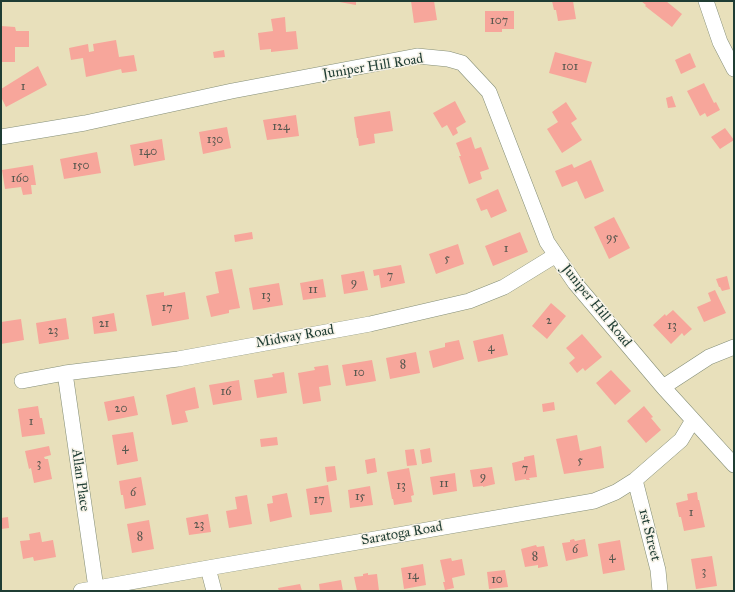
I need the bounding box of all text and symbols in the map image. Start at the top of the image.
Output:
house number: 107 [490,14,508,28]
street label: Juniper Hill Road [321,51,425,83]
house number: 101 [562,60,578,74]
house number: 1 [21,80,25,94]
house number: 124 [272,120,290,134]
house number: 130 [207,133,223,147]
house number: 140 [139,145,157,159]
house number: 150 [72,159,90,173]
house number: 160 [11,172,29,186]
house number: 95 [606,231,618,245]
house number: 1 [504,242,508,256]
house number: 5 [444,252,450,266]
street label: Juniper Hill Road [557,261,635,351]
house number: 7 [387,269,393,283]
house number: 9 [351,276,357,290]
house number: 11 [308,283,318,297]
house number: 13 [261,289,271,303]
house number: 17 [161,301,173,315]
house number: 2 [546,314,552,328]
house number: 21 [99,317,109,331]
house number: 13 [667,319,677,333]
street label: Midway Road [254,322,336,352]
house number: 23 [48,324,58,338]
house number: 4 [488,341,494,355]
house number: 8 [400,358,406,372]
house number: 10 [353,366,365,380]
house number: 16 [221,385,231,399]
house number: 20 [115,402,127,416]
house number: 1 [29,415,33,429]
house number: 4 [122,441,128,455]
street label: Allan Place [67,448,93,512]
house number: 5 [577,454,583,468]
house number: 3 [37,457,41,471]
house number: 7 [522,462,528,476]
house number: 9 [480,470,486,484]
house number: 11 [439,477,449,491]
house number: 13 [396,479,406,493]
house number: 6 [130,486,136,500]
house number: 15 [355,490,365,504]
house number: 17 [313,493,325,507]
house number: 1 [689,506,693,520]
street label: 1st Street [634,507,664,563]
house number: 23 [194,518,204,532]
street label: Saratoga Road [360,519,444,549]
house number: 8 [137,530,143,544]
house number: 6 [572,543,578,557]
house number: 8 [532,550,538,564]
house number: 4 [609,550,615,564]
house number: 3 [702,565,706,579]
house number: 14 [407,569,419,583]
house number: 10 [491,573,503,587]

